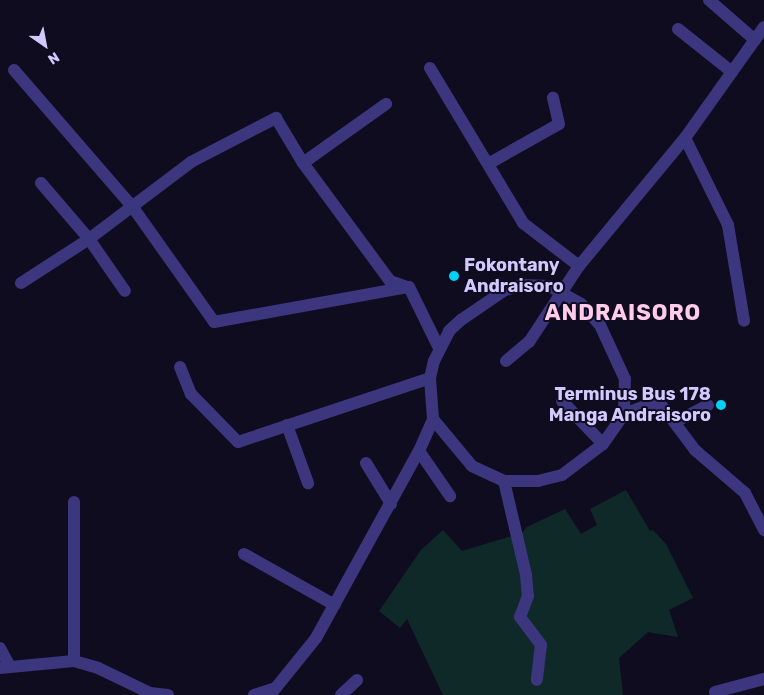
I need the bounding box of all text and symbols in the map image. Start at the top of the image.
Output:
north arrow [20,20,70,70]
text: N [45,48,62,68]
place label: Fokontany Andraisoro [464,255,564,298]
marker: Fokontany Andraisoro [448,270,460,282]
district label: ANDRAISORO [544,300,702,326]
place label: Terminus Bus 178 Manga Andraisoro [548,384,711,426]
marker: Terminus Bus 178 Manga Andraisoro [715,399,727,411]

